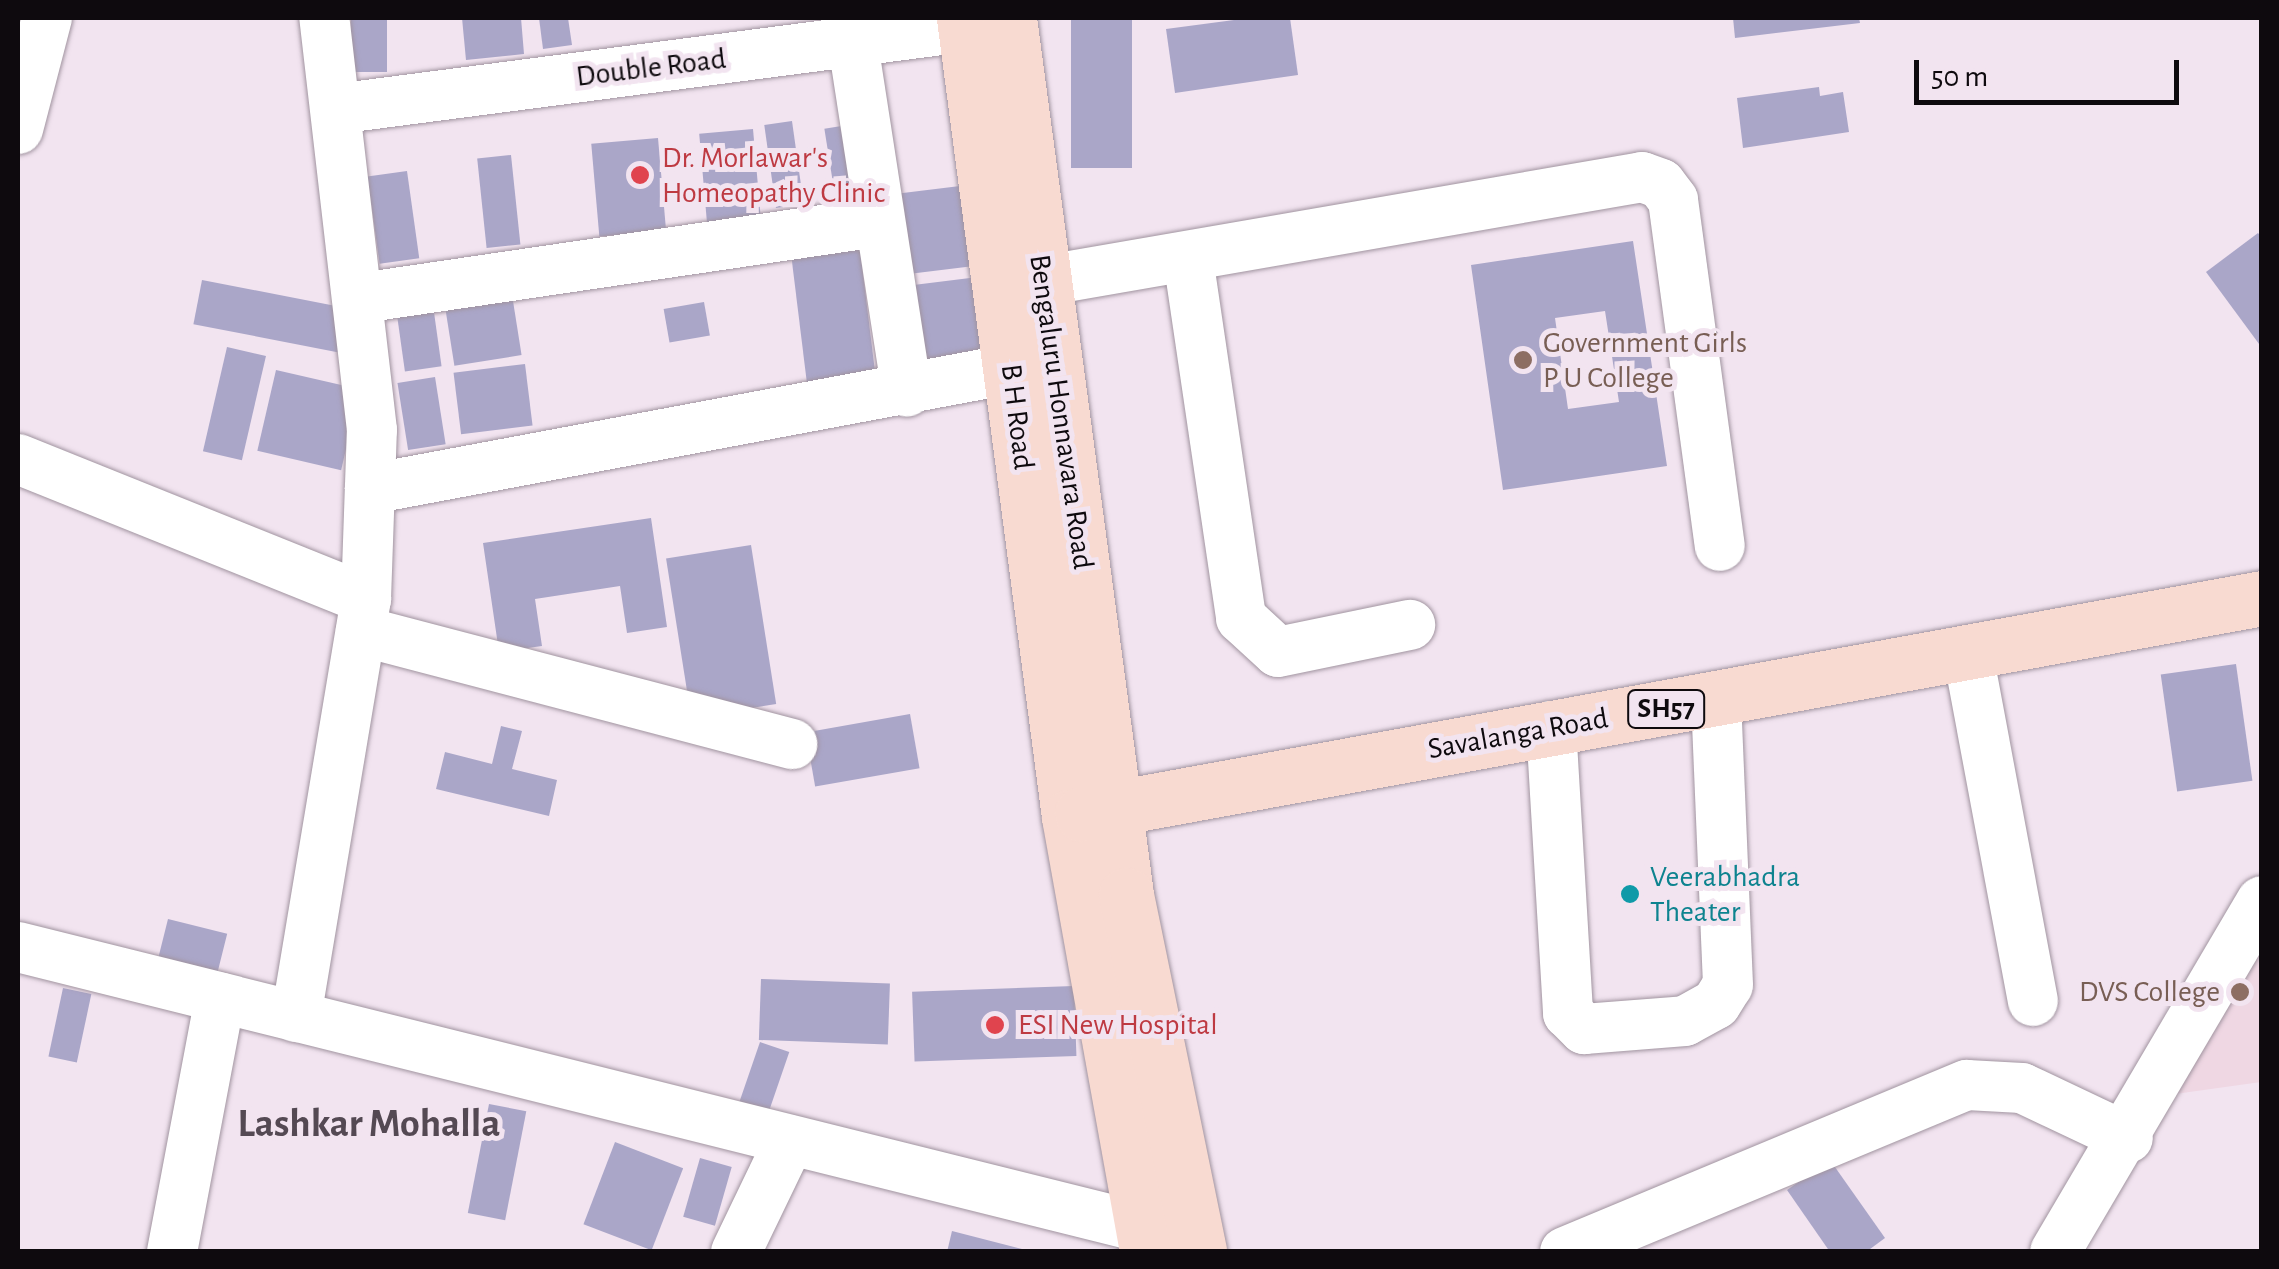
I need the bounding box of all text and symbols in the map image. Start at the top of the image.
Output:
scale bar [1919,40,2184,102]
street label: Double Road [574,41,728,95]
text: 50 m [1931,62,1988,92]
place label: Dr. Morlawar's Homeopathy Clinic [662,140,885,210]
marker: Dr. Morlawar's Homeopathy Clinic [627,162,653,188]
street label: Bengaluru Honnavara Road [1021,252,1101,572]
place label: Government Girls P U College [1543,325,1747,396]
marker: Government Girls P U College [1512,349,1534,371]
street label: B H Road [993,362,1041,472]
road number: SH57 [1626,686,1706,732]
street label: Savalanga Road [1425,700,1611,768]
place label: Veerabhadra Theater [1650,859,1800,930]
marker: Veerabhadra Theater [1619,883,1641,905]
place label: DVS College [2079,974,2220,1010]
marker: DVS College [2229,981,2251,1003]
place label: ESI New Hospital [1018,1007,1218,1043]
marker: ESI New Hospital [982,1012,1008,1038]
district label: Lashkar Mohalla [237,1100,501,1148]

